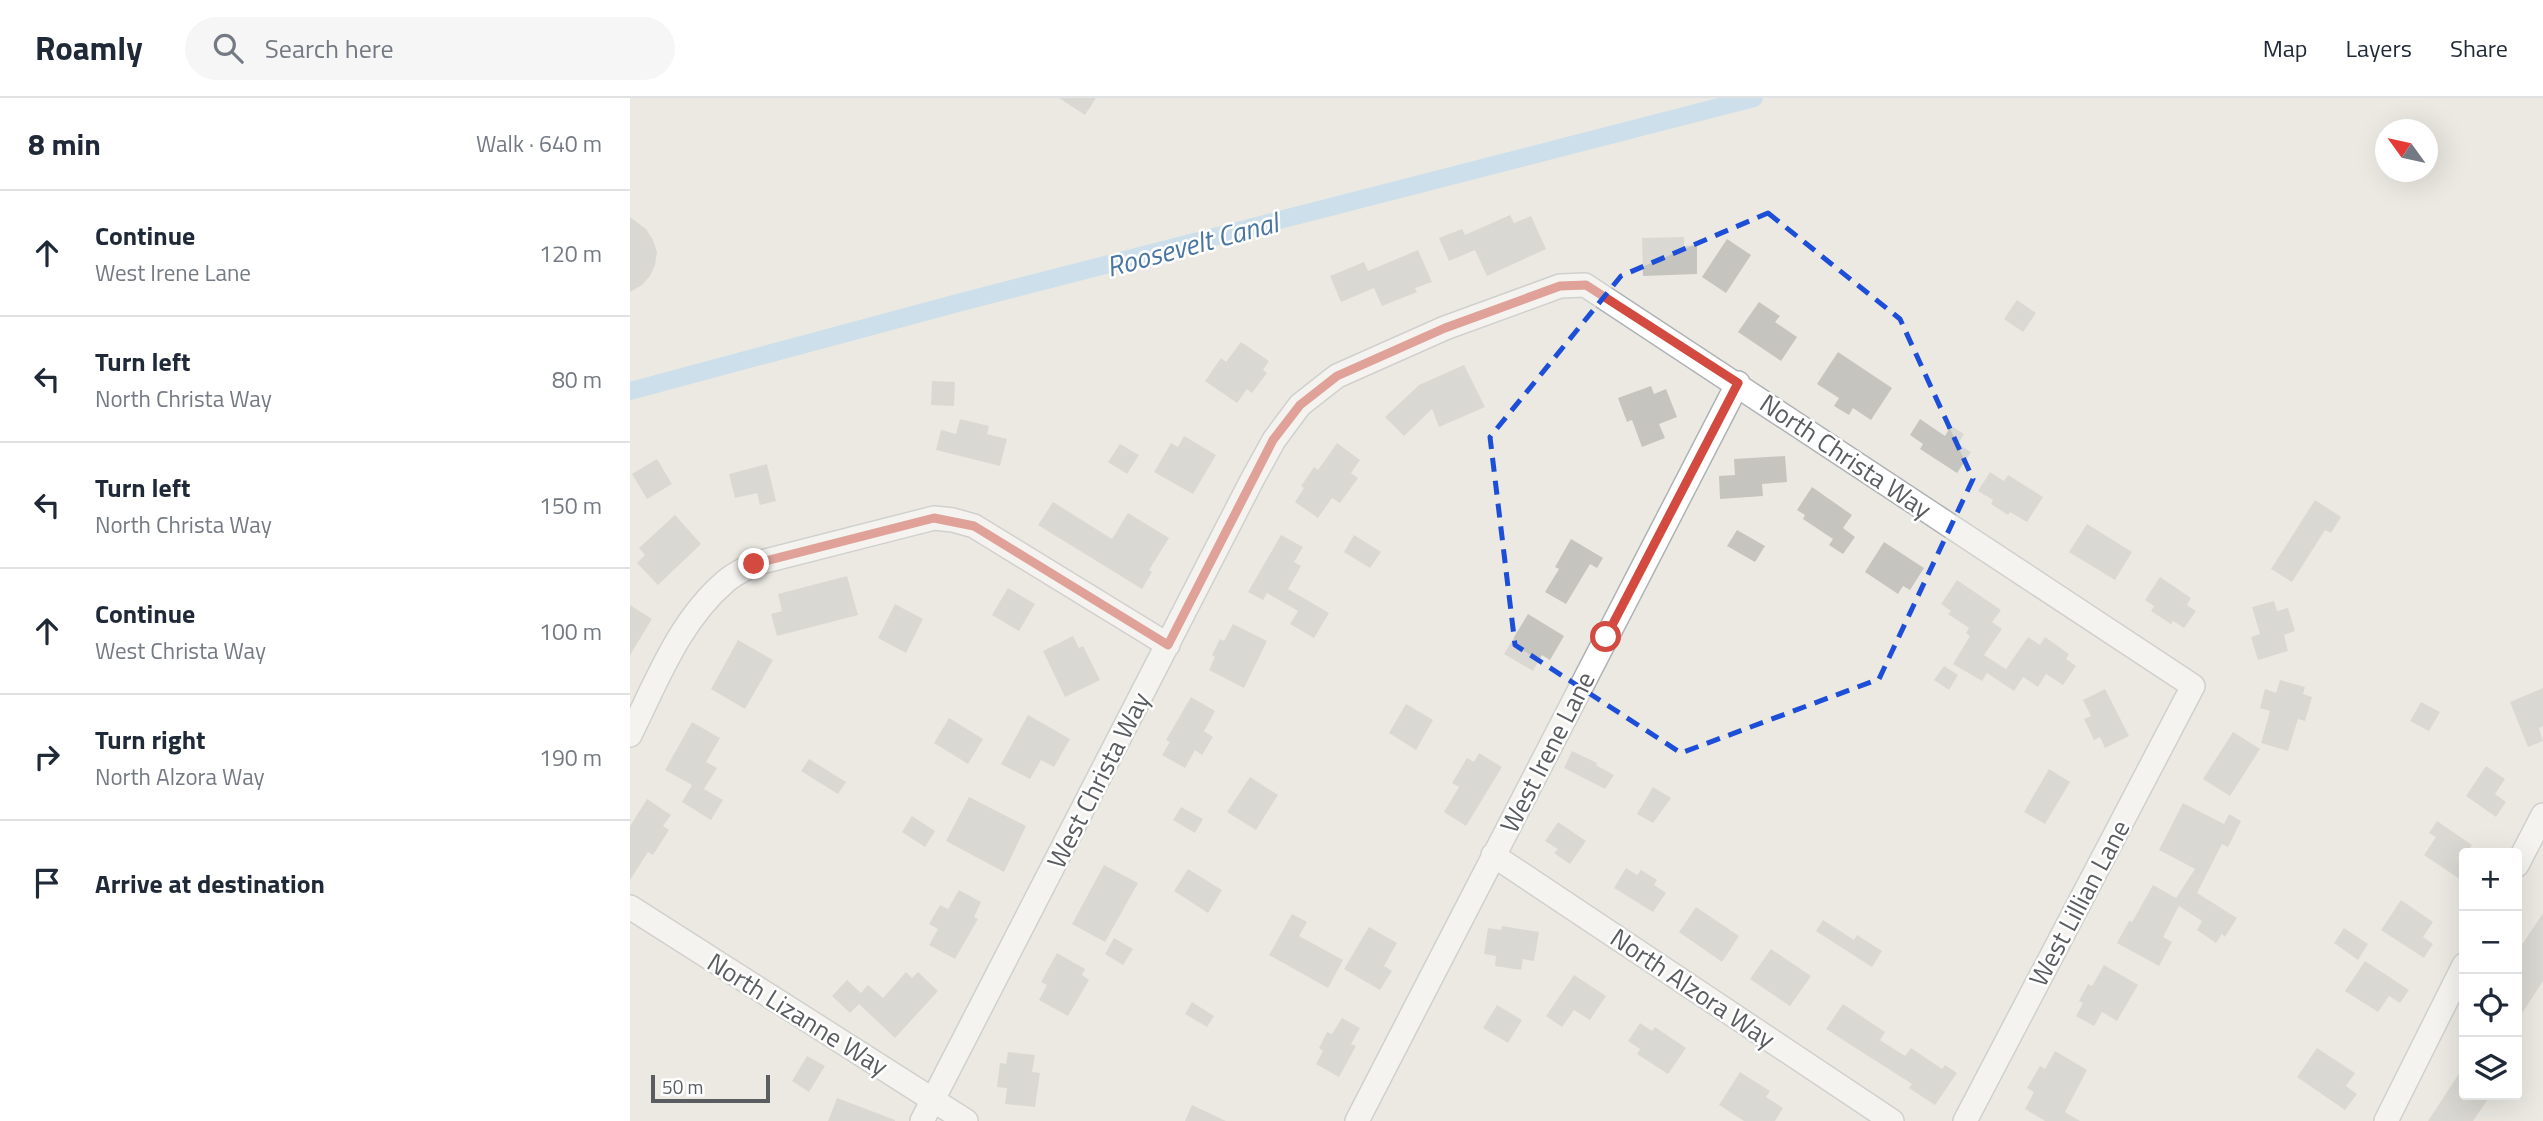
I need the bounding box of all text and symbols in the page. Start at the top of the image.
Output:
search box [185,17,675,80]
text: Roamly [35,23,143,73]
icon: search [209,29,247,67]
text: Search here [265,29,394,68]
text: Map [2263,30,2308,66]
text: Layers [2346,30,2412,66]
text: Share [2450,30,2508,66]
north arrow [2375,119,2438,182]
text: 8 min [28,121,101,167]
text: Walk · 640 m [476,126,602,161]
water label: Roosevelt Canal [1101,200,1286,288]
text: Continue [95,216,195,255]
icon: ahead [28,234,66,272]
text: 120 m [539,236,602,271]
text: West Irene Lane [95,255,251,290]
text: Turn left [95,342,190,381]
icon: left [28,360,66,398]
text: 80 m [552,362,602,397]
text: North Christa Way [95,381,272,416]
street label: North Christa Way [1752,384,1940,528]
text: Turn left [95,468,190,507]
icon: left [28,486,66,524]
text: 150 m [539,488,602,523]
text: North Christa Way [95,507,272,542]
route end [738,548,769,579]
text: Continue [95,594,195,633]
icon: ahead [28,612,66,650]
text: 100 m [539,614,602,649]
route start [1590,621,1621,652]
text: West Christa Way [95,633,266,668]
street label: West Irene Lane [1490,665,1604,839]
street label: West Christa Way [1037,685,1159,875]
text: Turn right [95,720,206,759]
icon: right [28,738,66,776]
text: 190 m [539,740,602,775]
text: North Alzora Way [95,759,265,794]
street label: West Lillian Lane [2019,813,2139,993]
map controls [2459,848,2522,1100]
button: + [2459,848,2522,911]
icon: arrive [28,864,66,902]
text: Arrive at destination [95,864,325,903]
button: − [2459,911,2522,974]
street label: North Alzora Way [1603,918,1783,1058]
street label: North Lizanne Way [700,943,896,1085]
button: locate [2459,974,2522,1037]
button: layers [2459,1037,2522,1100]
scale bar [651,1072,770,1104]
text: 50 m [662,1072,703,1101]

